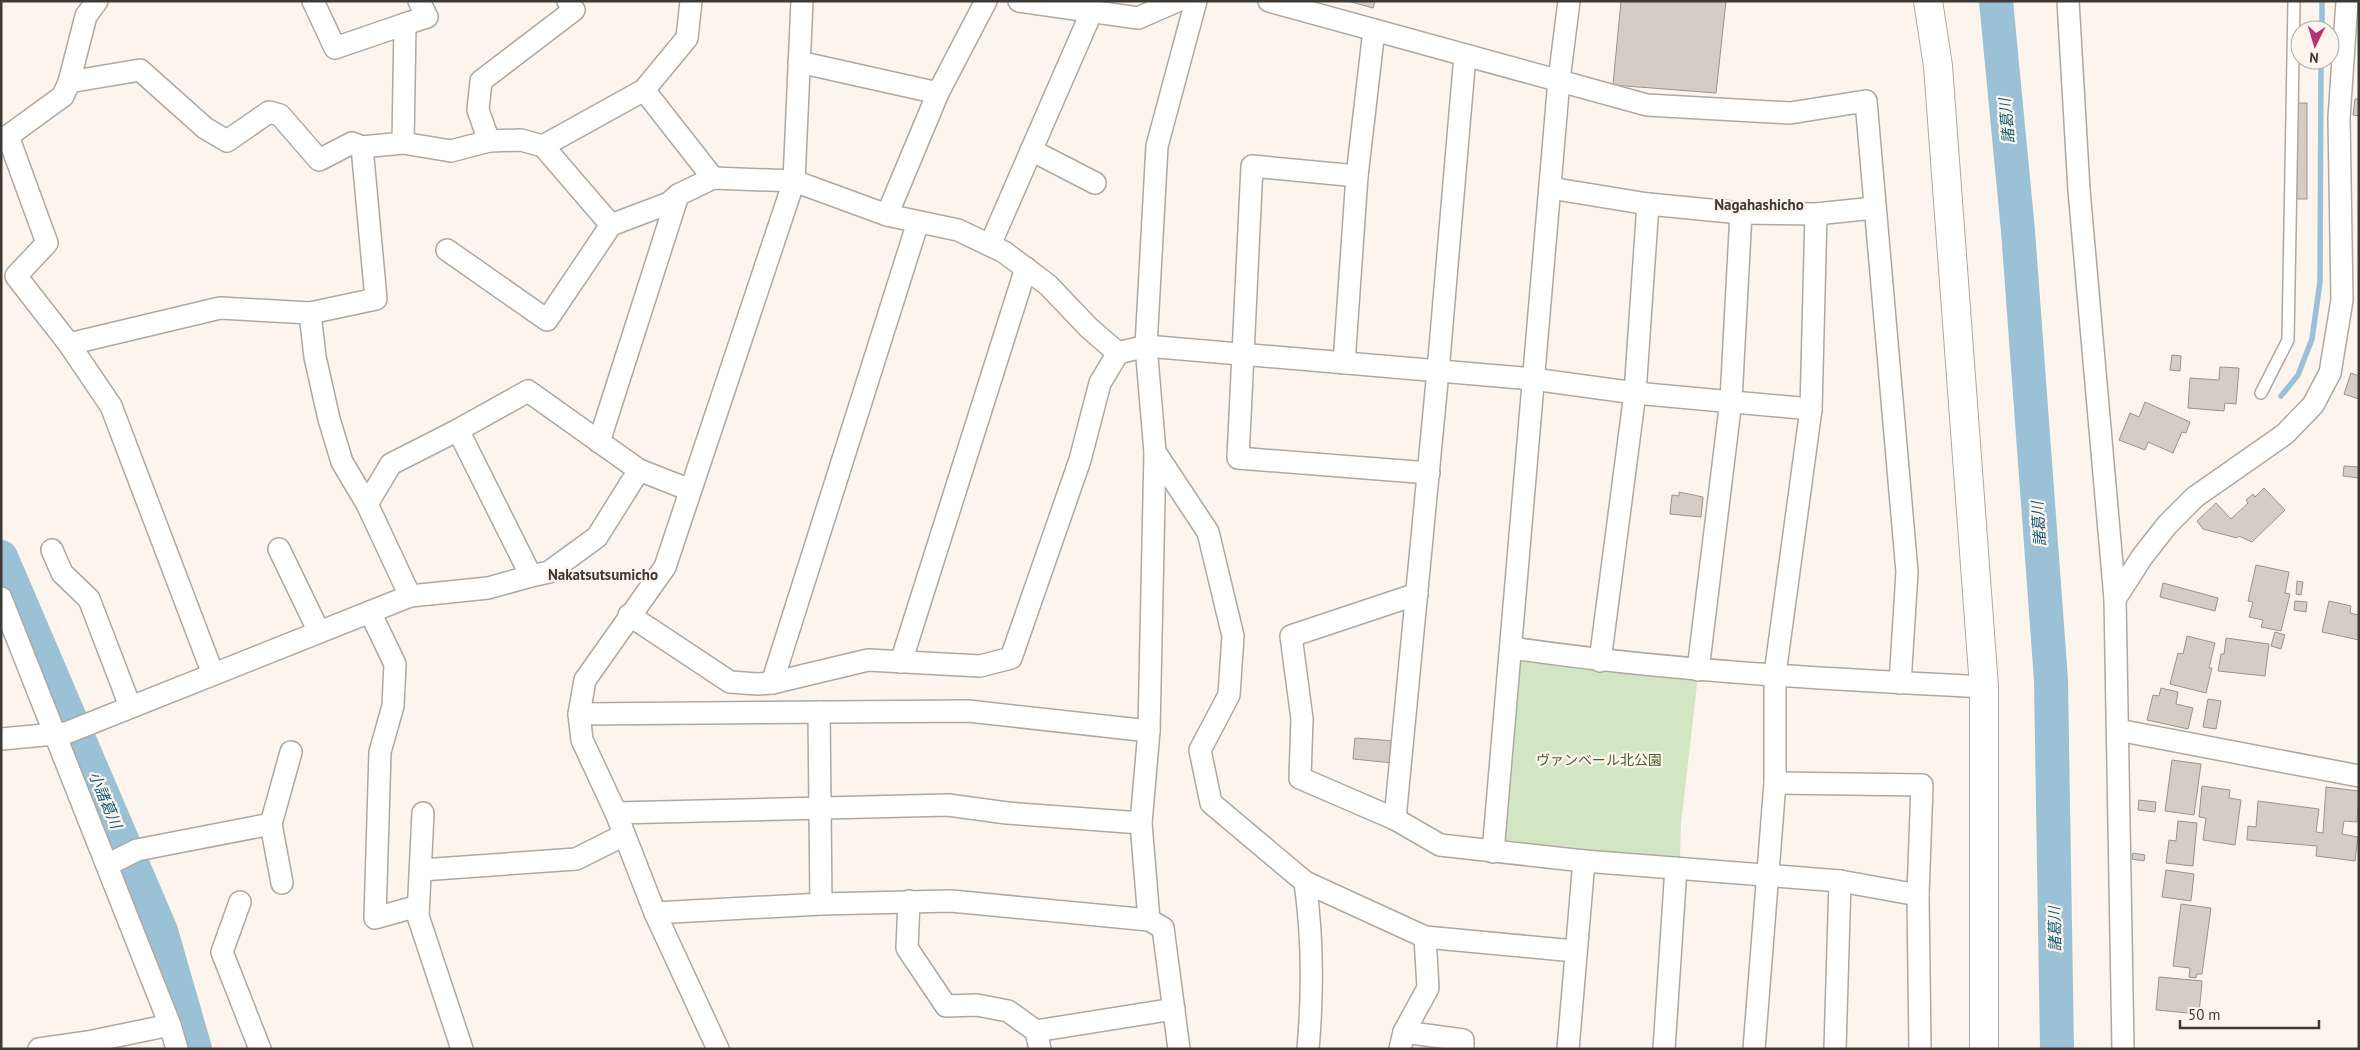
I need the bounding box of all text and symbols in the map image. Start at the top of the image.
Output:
north arrow [2290,20,2340,70]
text: N [2308,49,2319,67]
water label: 諸葛川 [1995,96,2018,144]
district label: Nagahashicho [1714,195,1804,214]
water label: 諸葛川 [2027,499,2050,547]
district label: Nakatsutsumicho [548,565,658,584]
park label: ヴァンベール北公園 [1536,751,1662,769]
water label: 小諸葛川 [85,768,127,833]
water label: 諸葛川 [2045,904,2064,952]
scale bar [2180,998,2319,1030]
text: 50 m [2188,1005,2221,1024]

